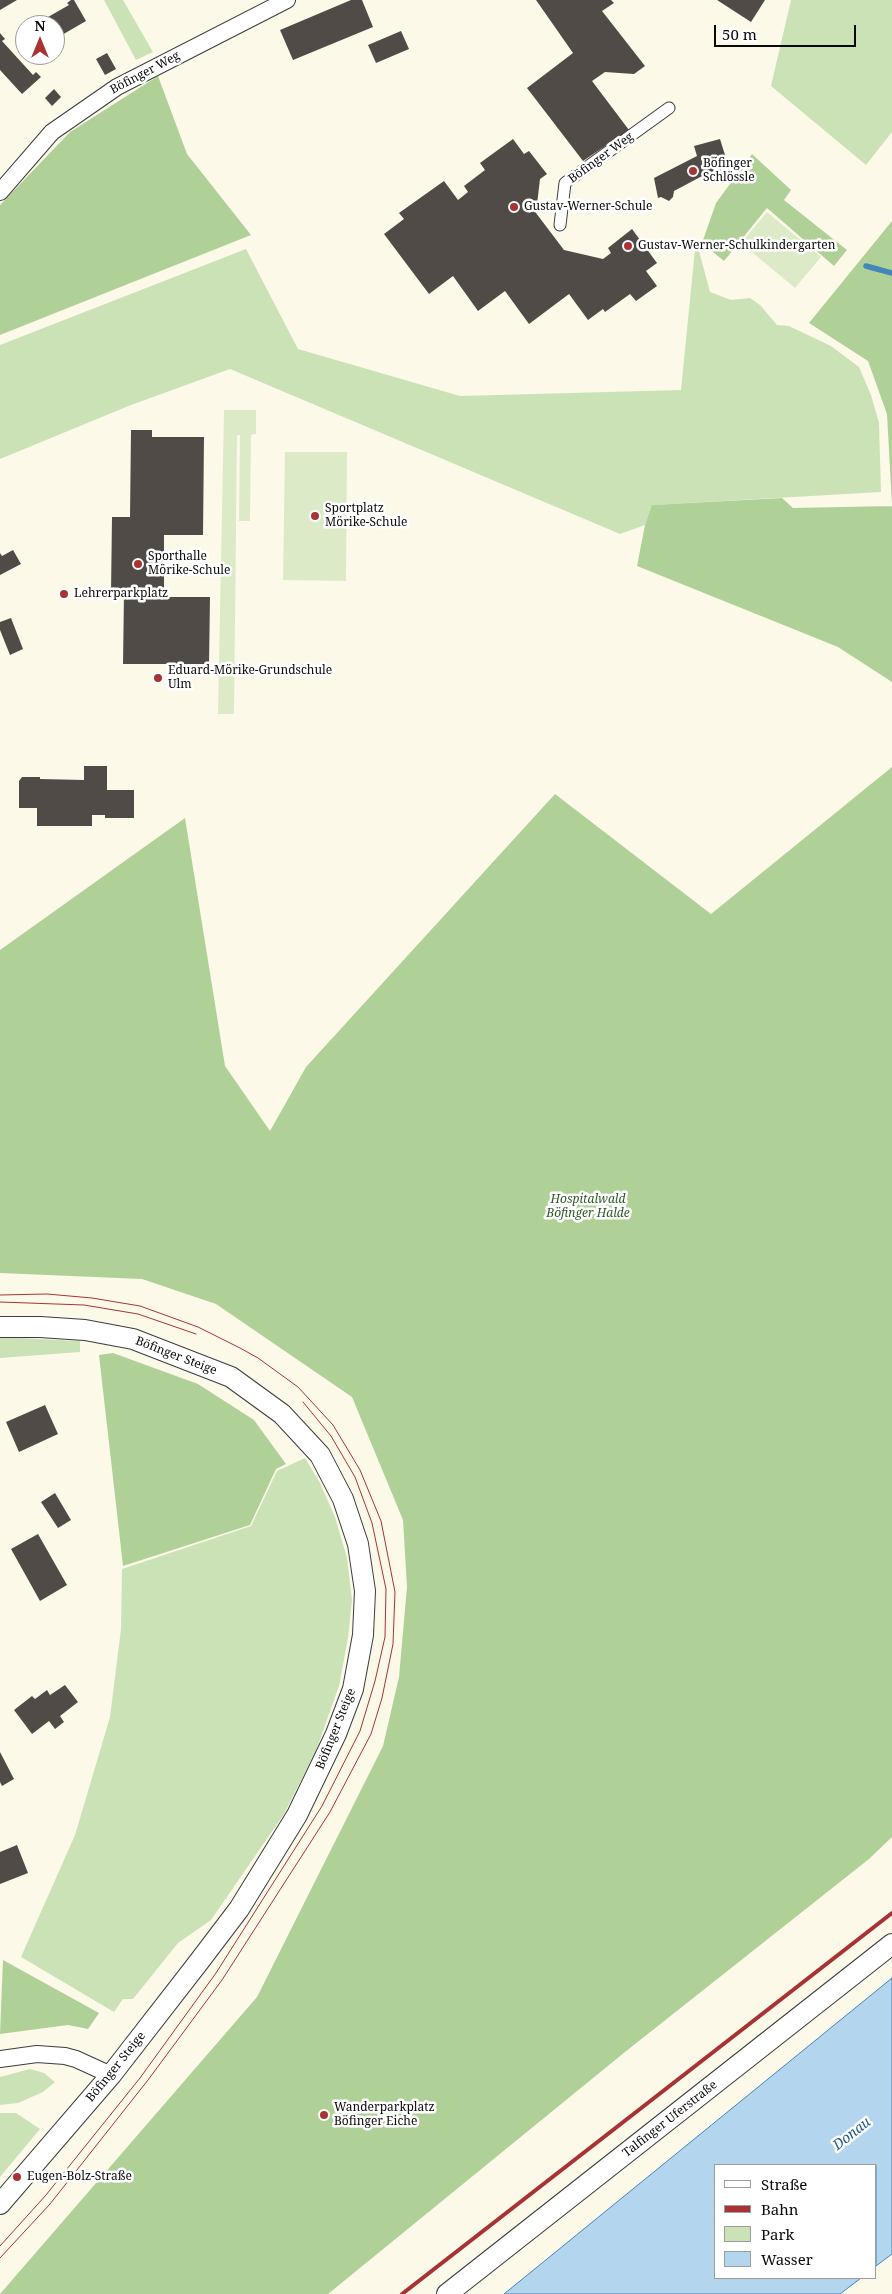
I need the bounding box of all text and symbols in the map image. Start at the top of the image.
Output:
north arrow [15,15,65,65]
scale bar [717,15,860,47]
text: N [34,16,46,35]
text: 50 m [722,24,757,44]
street label: Böfinger Weg [108,49,182,97]
street label: Böfinger Weg [566,130,636,186]
place label: Böfinger Schlössle [703,157,755,185]
marker: Böfinger Schlössle [687,165,699,177]
place label: Gustav-Werner-Schule [524,200,653,214]
marker: Gustav-Werner-Schule [508,201,520,213]
place label: Gustav-Werner-Schulkindergarten [638,239,835,253]
marker: Gustav-Werner-Schulkindergarten [622,240,634,252]
place label: Sportplatz Mörike-Schule [325,502,407,530]
marker: Sportplatz Mörike-Schule [309,510,321,522]
place label: Sporthalle Mörike-Schule [148,550,230,578]
marker: Sporthalle Mörike-Schule [132,558,144,570]
place label: Lehrerparkplatz [74,587,168,601]
marker: Lehrerparkplatz [58,588,70,600]
place label: Eduard-Mörike-Grundschule Ulm [168,664,332,692]
marker: Eduard-Mörike-Grundschule Ulm [152,672,164,684]
park label: Hospitalwald Böfinger Halde [546,1193,630,1221]
street label: Böfinger Steige [133,1334,219,1378]
street label: Böfinger Steige [313,1686,359,1772]
street label: Böfinger Steige [83,2029,149,2105]
street label: Talfinger Uferstraße [620,2078,720,2160]
place label: Wanderparkplatz Böfinger Eiche [334,2101,435,2129]
marker: Wanderparkplatz Böfinger Eiche [318,2109,330,2121]
water label: Donau [830,2114,874,2154]
legend [714,2164,877,2279]
place label: Eugen-Bolz-Straße [27,2170,132,2184]
marker: Eugen-Bolz-Straße [11,2171,23,2183]
text: Straße [761,2174,807,2194]
text: Bahn [761,2199,798,2219]
text: Park [761,2224,794,2244]
text: Wasser [761,2249,813,2269]

